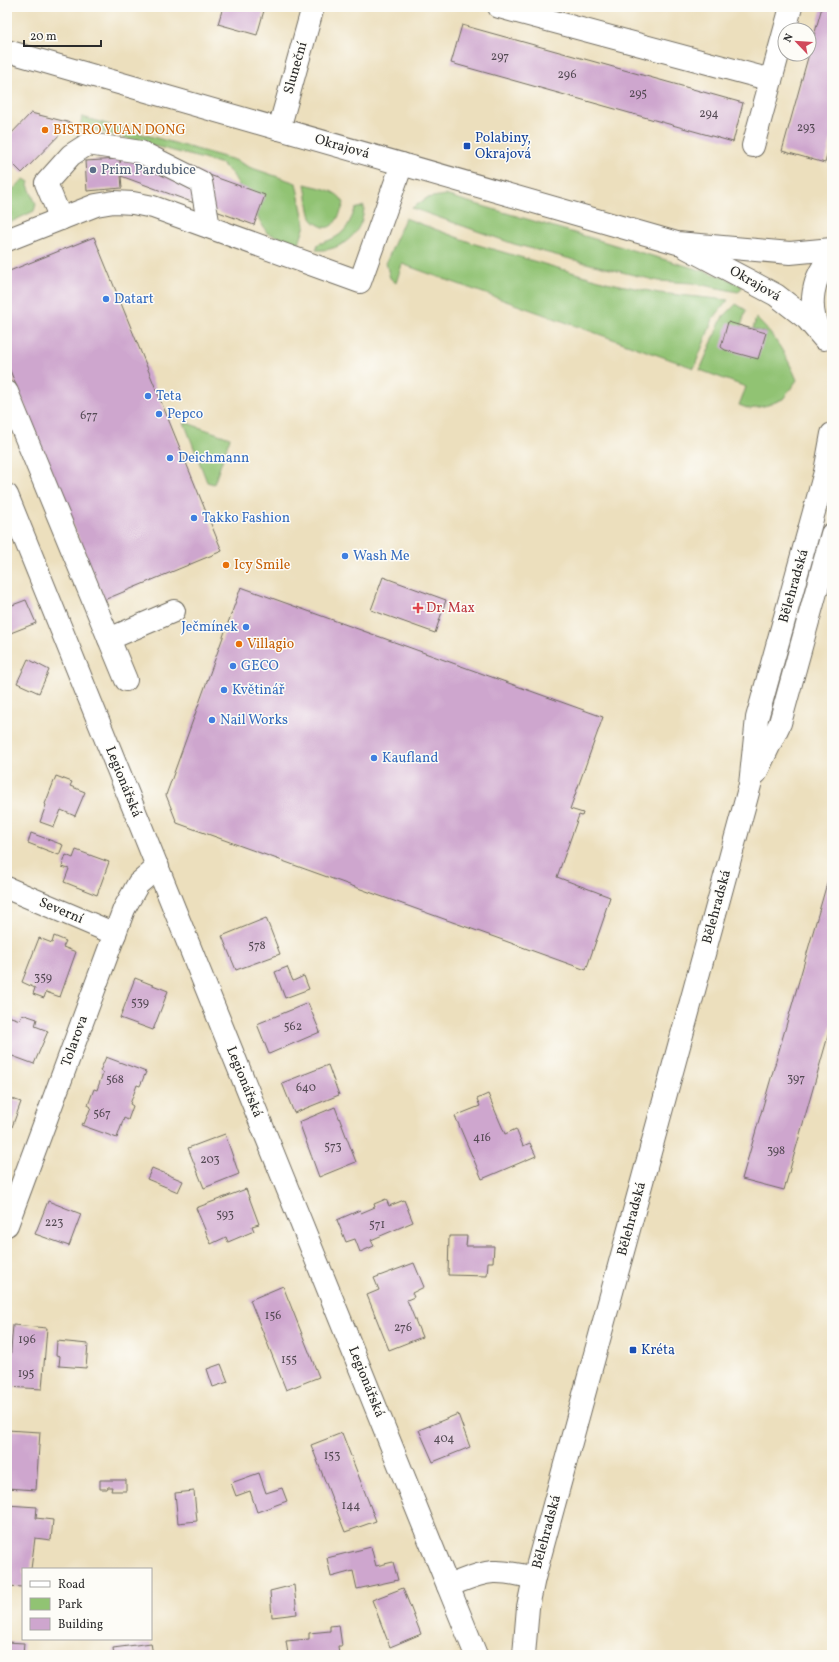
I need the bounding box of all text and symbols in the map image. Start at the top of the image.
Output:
scale bar [24,22,101,48]
north arrow [777,22,817,62]
text: 20 m [30,29,57,45]
text: N [781,32,798,45]
street label: Sluneční [279,39,313,96]
house number: 297 [491,49,509,65]
house number: 296 [557,67,577,83]
house number: 295 [629,86,647,102]
house number: 294 [699,106,719,122]
house number: 293 [797,120,815,136]
place label: BISTRO YUAN DONG [53,121,186,140]
marker: BISTRO YUAN DONG [40,125,50,135]
place label: Polabiny, Okrajová [475,129,531,164]
street label: Okrajová [312,130,372,164]
marker: Polabiny, Okrajová [462,141,472,151]
place label: Prim Pardubice [101,161,196,180]
marker: Prim Pardubice [88,165,98,175]
street label: Okrajová [726,262,784,306]
place label: Datart [114,290,154,309]
marker: Datart [101,294,111,304]
place label: Teta [156,387,182,406]
marker: Teta [143,391,153,401]
place label: Pepco [167,405,203,424]
house number: 677 [80,408,98,424]
marker: Pepco [154,409,164,419]
place label: Deichmann [178,449,249,468]
marker: Deichmann [165,453,175,463]
place label: Takko Fashion [202,509,290,528]
marker: Takko Fashion [189,513,199,523]
place label: Wash Me [353,547,410,566]
street label: Bělehradská [774,547,814,625]
marker: Wash Me [340,551,350,561]
place label: Icy Smile [234,556,291,575]
marker: Icy Smile [221,560,231,570]
place label: Dr. Max [426,599,475,618]
marker: Dr. Max [413,603,423,613]
place label: Ječmínek [181,618,238,637]
marker: Ječmínek [241,622,251,632]
place label: Villagio [247,635,294,654]
marker: Villagio [234,639,244,649]
place label: GECO [241,657,279,676]
marker: GECO [228,661,238,671]
place label: Květinář [232,681,285,700]
marker: Květinář [219,685,229,695]
place label: Nail Works [220,711,288,730]
marker: Nail Works [207,715,217,725]
street label: Legionářská [100,744,146,820]
place label: Kaufland [382,749,438,768]
marker: Kaufland [369,753,379,763]
street label: Bělehradská [698,868,736,946]
street label: Severní [36,893,87,929]
house number: 578 [248,938,266,954]
house number: 359 [34,970,52,986]
house number: 539 [131,995,149,1011]
street label: Tolarova [57,1013,93,1069]
house number: 562 [284,1019,302,1035]
street label: Legionářská [221,1044,267,1120]
house number: 397 [787,1071,805,1087]
house number: 568 [106,1072,124,1088]
house number: 640 [296,1080,316,1096]
house number: 567 [93,1106,111,1122]
house number: 416 [473,1130,491,1146]
house number: 573 [324,1139,342,1155]
house number: 398 [767,1143,785,1159]
house number: 203 [200,1152,220,1168]
street label: Bělehradská [613,1180,651,1258]
house number: 593 [216,1207,234,1223]
house number: 223 [45,1215,63,1231]
house number: 571 [369,1217,385,1233]
house number: 156 [265,1308,281,1324]
house number: 276 [394,1320,412,1336]
house number: 196 [18,1332,36,1348]
place label: Kréta [641,1341,675,1360]
street label: Legionářská [343,1344,389,1420]
marker: Kréta [628,1345,638,1355]
house number: 155 [281,1352,297,1368]
house number: 195 [18,1366,34,1382]
house number: 404 [433,1431,455,1447]
house number: 153 [324,1448,340,1464]
street label: Bělehradská [528,1493,566,1571]
house number: 144 [342,1498,360,1514]
legend [22,1568,152,1640]
text: Road [58,1577,85,1593]
text: Park [58,1597,83,1613]
text: Building [58,1617,103,1633]

